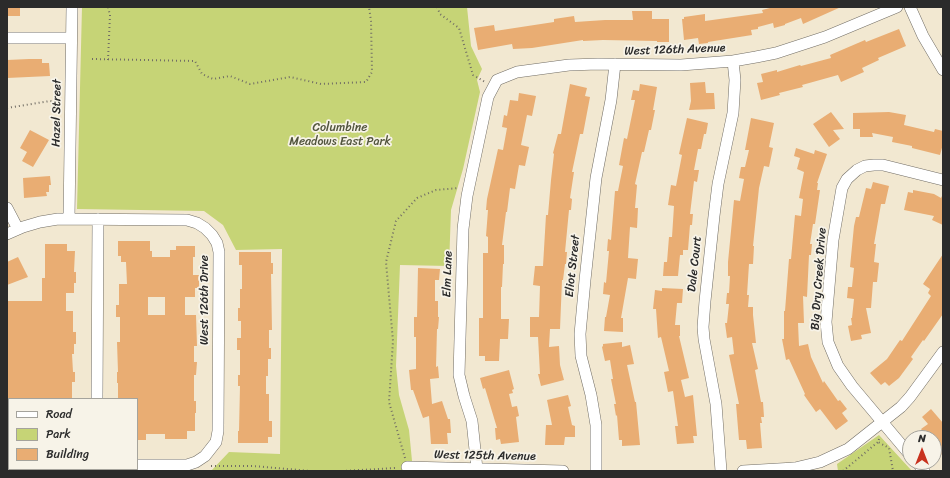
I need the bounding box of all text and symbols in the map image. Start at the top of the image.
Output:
street label: West 126th Avenue [624,41,726,59]
street label: Hazel Street [49,79,65,147]
park label: Columbine Meadows East Park [289,121,391,149]
street label: Big Dry Creek Drive [808,227,830,331]
street label: Eliot Street [563,234,583,298]
street label: Dale Court [685,235,705,293]
street label: Elm Lane [440,250,456,298]
street label: West 126th Drive [198,255,212,345]
legend [8,398,138,470]
text: Road [46,403,72,425]
text: Park [46,423,71,445]
text: N [918,429,926,448]
north arrow [902,430,942,470]
text: Building [46,443,89,465]
street label: West 125th Avenue [434,448,536,464]

